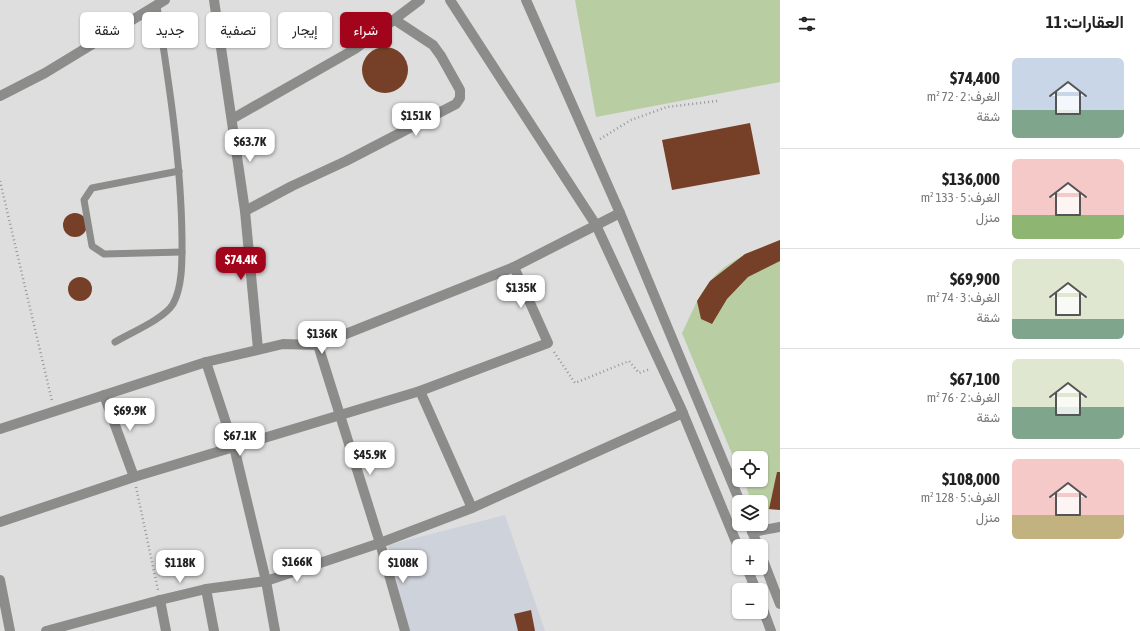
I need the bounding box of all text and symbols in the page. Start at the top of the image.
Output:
chip: شقة [80,12,134,48]
chip: جديد [142,12,198,48]
chip: تصفية [206,12,270,48]
chip: إيجار [278,12,332,48]
chip: شراء [340,12,392,48]
text: العقارات: 11 [1046,12,1124,32]
icon: filters [796,13,818,35]
text: $74,400 [950,68,1000,88]
icon: home [1044,74,1092,122]
text: الغرف: 2 · 72 m² [927,89,1000,104]
pin: $151K [388,103,444,137]
text: $151K [401,108,431,123]
text: شقة [977,109,1000,124]
pin: $63.7K [217,129,283,163]
text: $63.7K [234,134,266,149]
text: $136,000 [942,169,1000,189]
icon: home [1044,175,1092,223]
text: الغرف: 5 · 133 m² [921,190,1000,205]
text: منزل [976,210,1000,225]
pin: $74.4K [208,247,274,281]
text: $74.4K [225,252,257,267]
text: $69,900 [950,269,1000,289]
pin: $135K [493,275,549,309]
icon: home [1044,275,1092,323]
text: $135K [506,280,536,295]
text: الغرف: 3 · 74 m² [927,290,1000,305]
text: شقة [977,310,1000,325]
pin: $136K [294,321,350,355]
text: $136K [307,326,337,341]
text: $67,100 [950,369,1000,389]
icon: home [1044,375,1092,423]
text: الغرف: 2 · 76 m² [927,390,1000,405]
pin: $69.9K [97,398,163,432]
text: $69.9K [114,403,146,418]
text: شقة [977,410,1000,425]
pin: $67.1K [207,423,273,457]
text: $67.1K [224,428,256,443]
pin: $45.9K [337,442,403,476]
text: $45.9K [354,447,386,462]
map controls [732,451,768,619]
button: locate [732,451,768,487]
text: $108,000 [942,469,1000,489]
icon: home [1044,475,1092,523]
text: الغرف: 5 · 128 m² [921,490,1000,505]
button: layers [732,495,768,531]
text: منزل [976,510,1000,525]
button: + [732,539,768,575]
pin: $166K [269,549,325,583]
pin: $118K [152,550,208,584]
pin: $108K [375,550,431,584]
text: $166K [282,554,312,569]
text: $118K [165,555,195,570]
text: $108K [388,555,418,570]
button: − [732,583,768,619]

